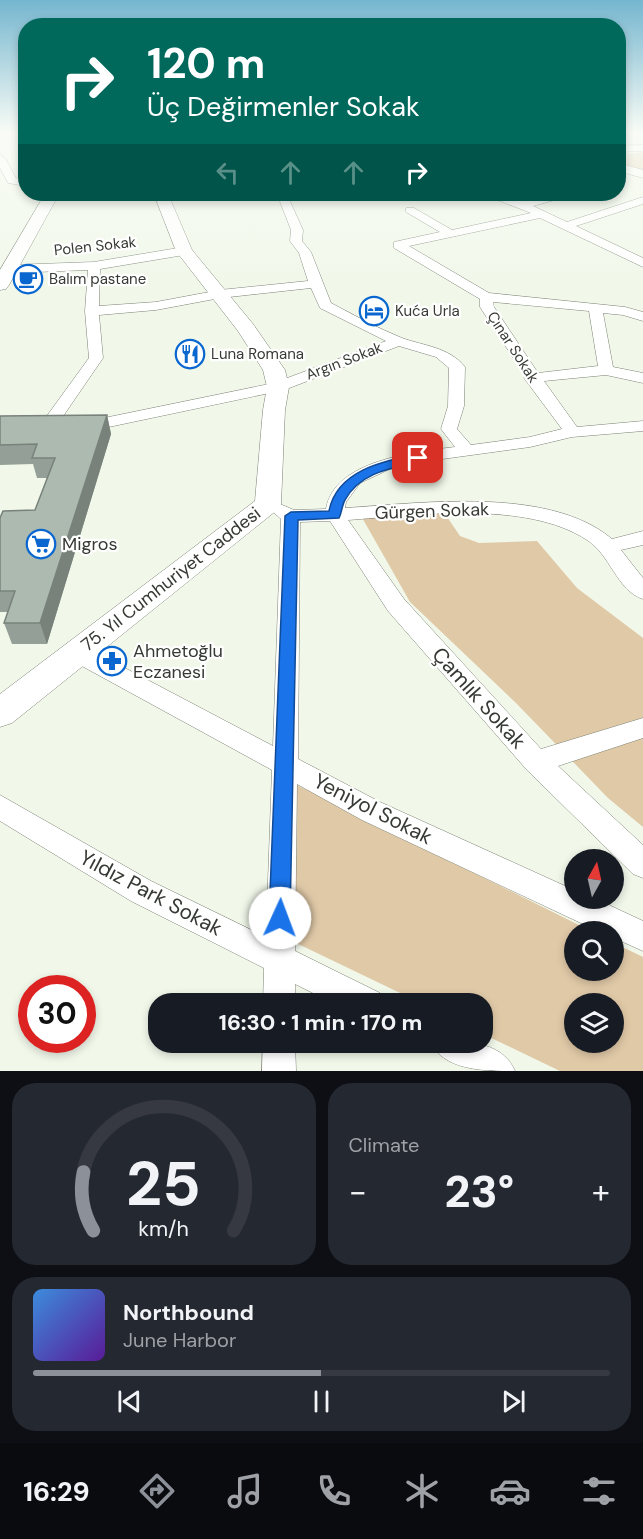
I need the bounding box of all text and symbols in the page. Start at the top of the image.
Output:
text: 120 m [147,36,265,91]
icon: right [48,42,126,120]
text: Üç Değirmenler Sokak [147,89,420,124]
icon: left [211,156,244,189]
icon: ahead [274,156,307,189]
icon: ahead [337,156,370,189]
icon: right [400,156,433,189]
street label: Polen Sokak [53,232,137,260]
cafe icon: Balım pastane [12,263,44,295]
place label: Balım pastane [49,269,146,289]
hotel icon: Kuća Urla [358,295,390,327]
place label: Kuća Urla [395,301,460,321]
street label: Çınar Sokak [482,307,544,387]
street label: Argın Sokak [303,337,386,385]
restaurant icon: Luna Romana [174,338,206,370]
place label: Luna Romana [211,344,304,364]
pin [392,432,443,483]
icon: arrive [401,441,434,474]
street label: Gürgen Sokak [374,497,490,525]
street label: 75. Yıl Cumhuriyet Caddesi [76,501,266,657]
supermarket icon: Migros [25,528,57,560]
place label: Migros [62,532,118,556]
place label: Ahmetoğlu Eczanesi [133,639,223,684]
street label: Çamlık Sokak [426,641,532,755]
pharmacy icon: Ahmetoğlu Eczanesi [96,645,128,677]
street label: Yeniyol Sokak [309,767,438,851]
street label: Yıldız Park Sokak [75,844,228,943]
north arrow [564,849,624,909]
map controls [564,849,624,1053]
position arrow [248,886,312,950]
button: search [564,921,624,981]
speed limit sign: 30 [18,975,96,1053]
button: layers [564,993,624,1053]
text: 16:30 · 1 min · 170 m [219,1008,422,1037]
text: Climate [349,1132,419,1158]
text: 25 [126,1143,201,1224]
text: 23° [444,1162,514,1221]
text: − [349,1170,367,1213]
text: + [592,1170,610,1213]
text: km/h [138,1215,189,1243]
text: Northbound [123,1298,254,1327]
text: June Harbor [123,1327,236,1353]
icon: previous [113,1385,146,1418]
icon: pause [305,1385,338,1418]
icon: next [497,1385,530,1418]
icon: directions [136,1470,178,1512]
icon: music [224,1470,266,1512]
icon: phone [313,1470,355,1512]
icon: climate [401,1470,443,1512]
icon: car [489,1470,531,1512]
icon: filters [578,1470,620,1512]
text: 16:29 [23,1474,90,1509]

